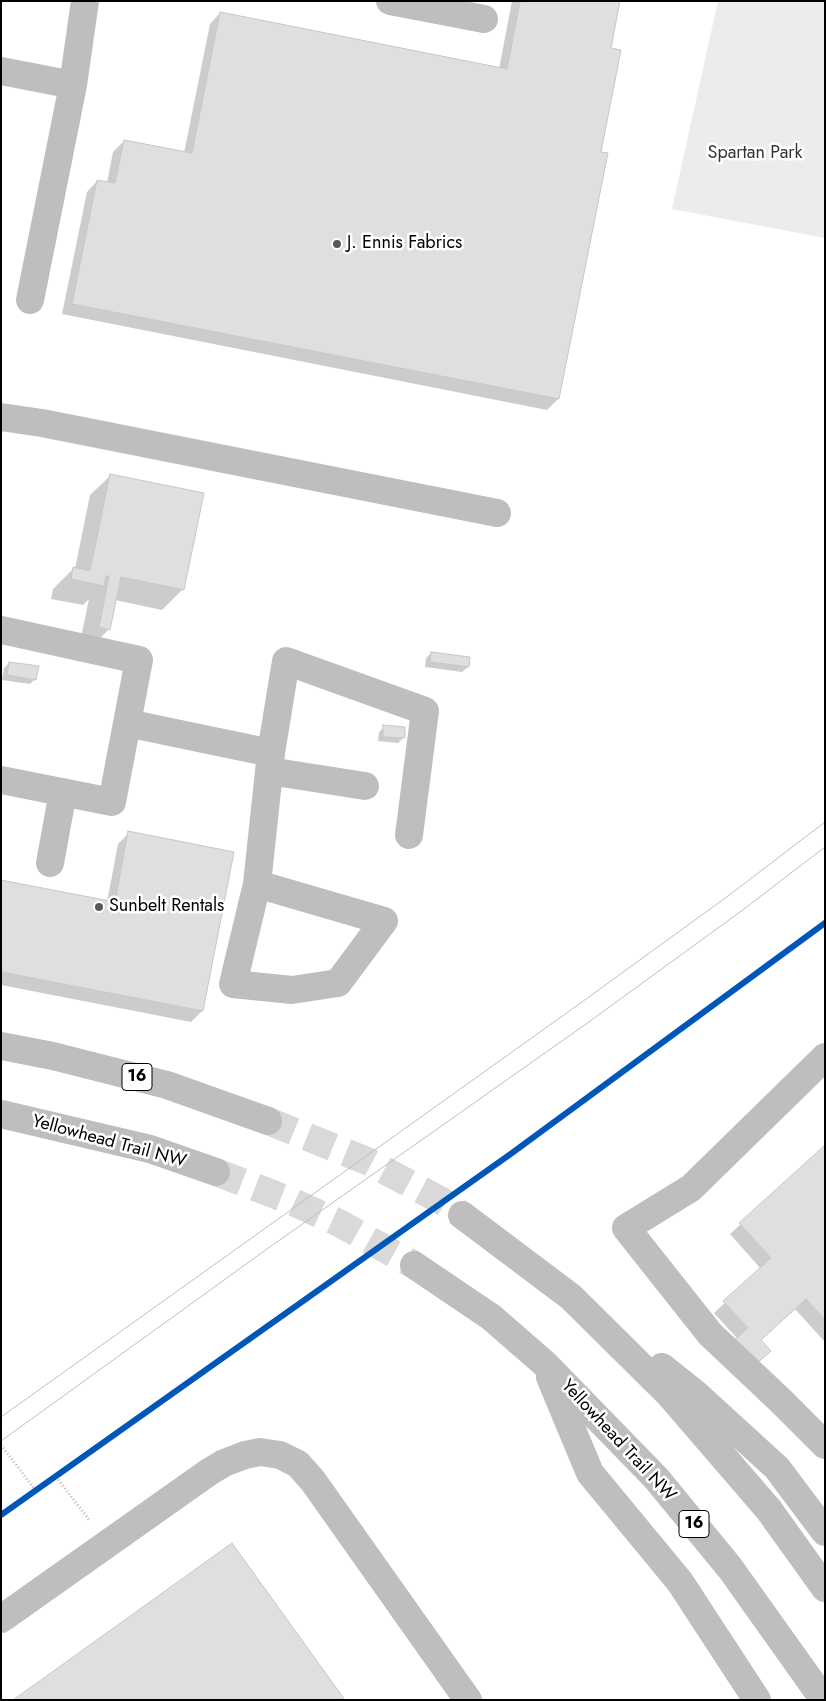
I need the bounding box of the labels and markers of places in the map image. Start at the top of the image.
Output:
place label: J. Ennis Fabrics [347,233,462,255]
marker: J. Ennis Fabrics [331,238,343,250]
place label: Sunbelt Rentals [109,896,224,918]
marker: Sunbelt Rentals [93,901,105,913]

